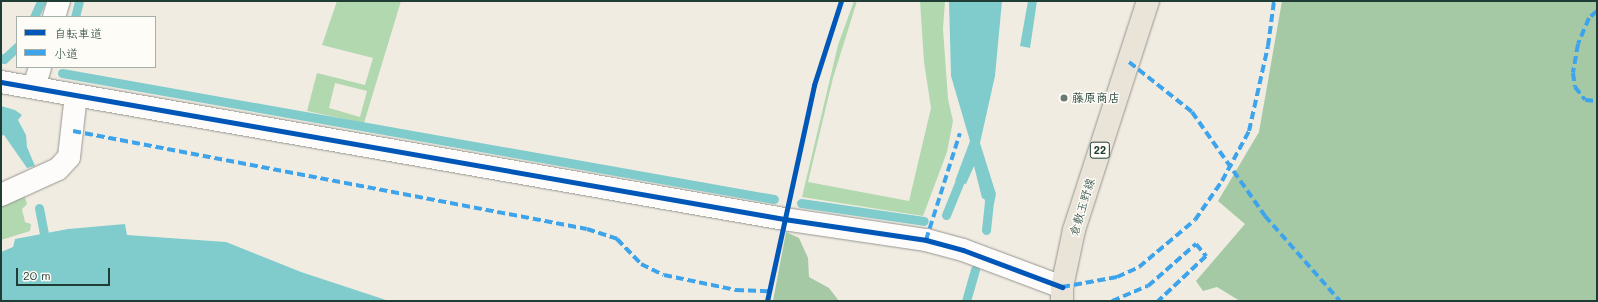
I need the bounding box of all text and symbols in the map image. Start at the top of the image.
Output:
legend [16,16,156,68]
text: 自転車道 [54,25,102,41]
text: 小道 [54,45,78,61]
place label: 藤原商店 [1072,91,1120,105]
marker: 藤原商店 [1059,93,1069,103]
road number: 22 [1089,141,1111,159]
street label: 倉敷玉野線 [1066,176,1098,238]
scale bar [18,260,112,286]
text: 20 m [23,267,51,283]

